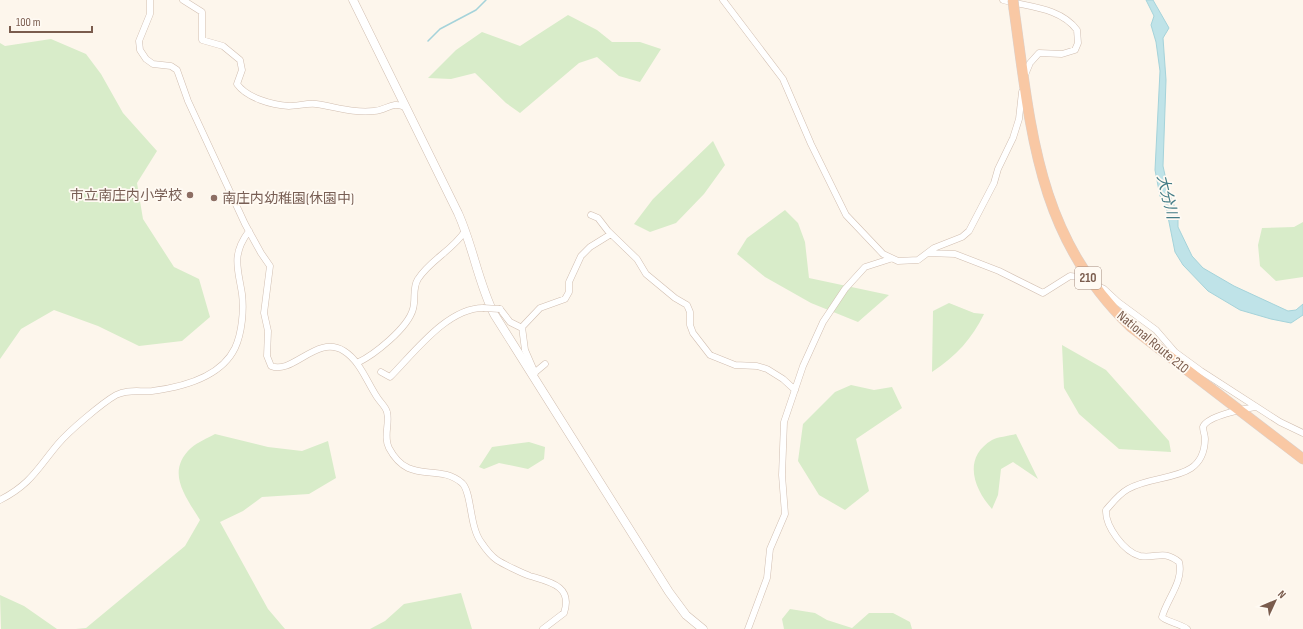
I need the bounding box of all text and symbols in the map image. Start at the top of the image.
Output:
scale bar [10,8,92,34]
text: 100 m [16,15,41,30]
water label: 大分川 [1152,173,1182,223]
place label: 市立南庄内小学校 [70,187,182,204]
marker: 市立南庄内小学校 [185,190,195,200]
place label: 南庄内幼稚園(休園中) [222,190,354,207]
marker: 南庄内幼稚園(休園中) [209,193,219,203]
road number: 210 [1075,267,1101,289]
street label: National Route 210 [1114,307,1192,377]
north arrow [1255,581,1295,621]
text: N [1275,588,1289,601]

